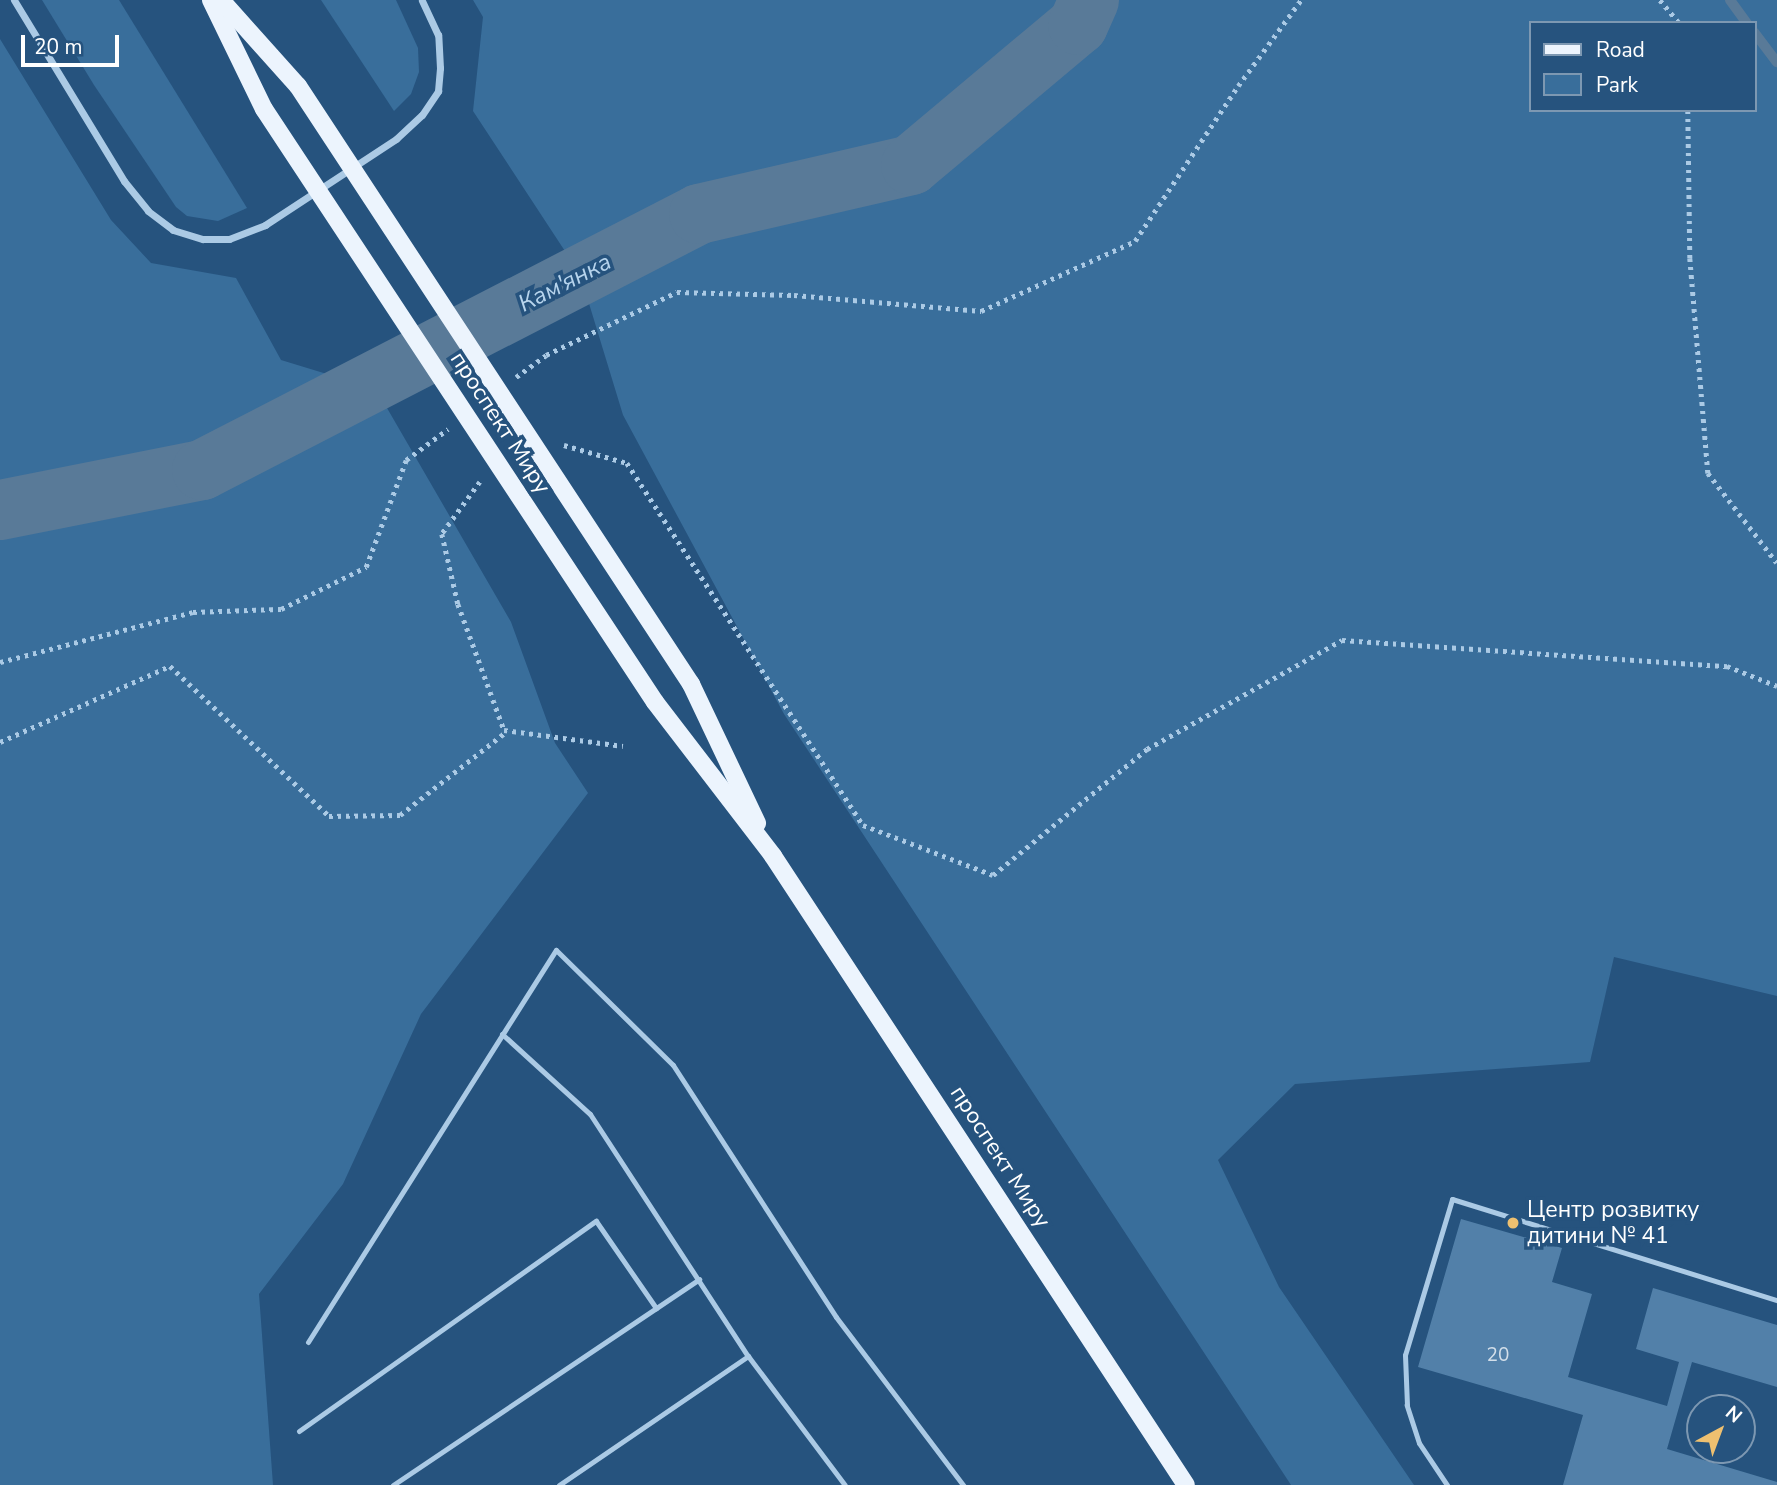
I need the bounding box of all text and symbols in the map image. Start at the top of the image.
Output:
scale bar [24,21,122,65]
legend [1528,21,1756,112]
text: 20 m [34,33,83,61]
text: Road [1596,36,1645,64]
text: Park [1596,71,1638,99]
water label: Кам'янка [514,247,616,319]
street label: проспект Миру [444,347,556,499]
street label: проспект Миру [944,1081,1056,1233]
place label: Центр розвитку дитини № 41 [1527,1196,1699,1250]
marker: Центр розвитку дитини № 41 [1505,1215,1521,1231]
house number: 20 [1487,1345,1509,1367]
north arrow [1686,1394,1756,1464]
text: N [1720,1400,1747,1429]

